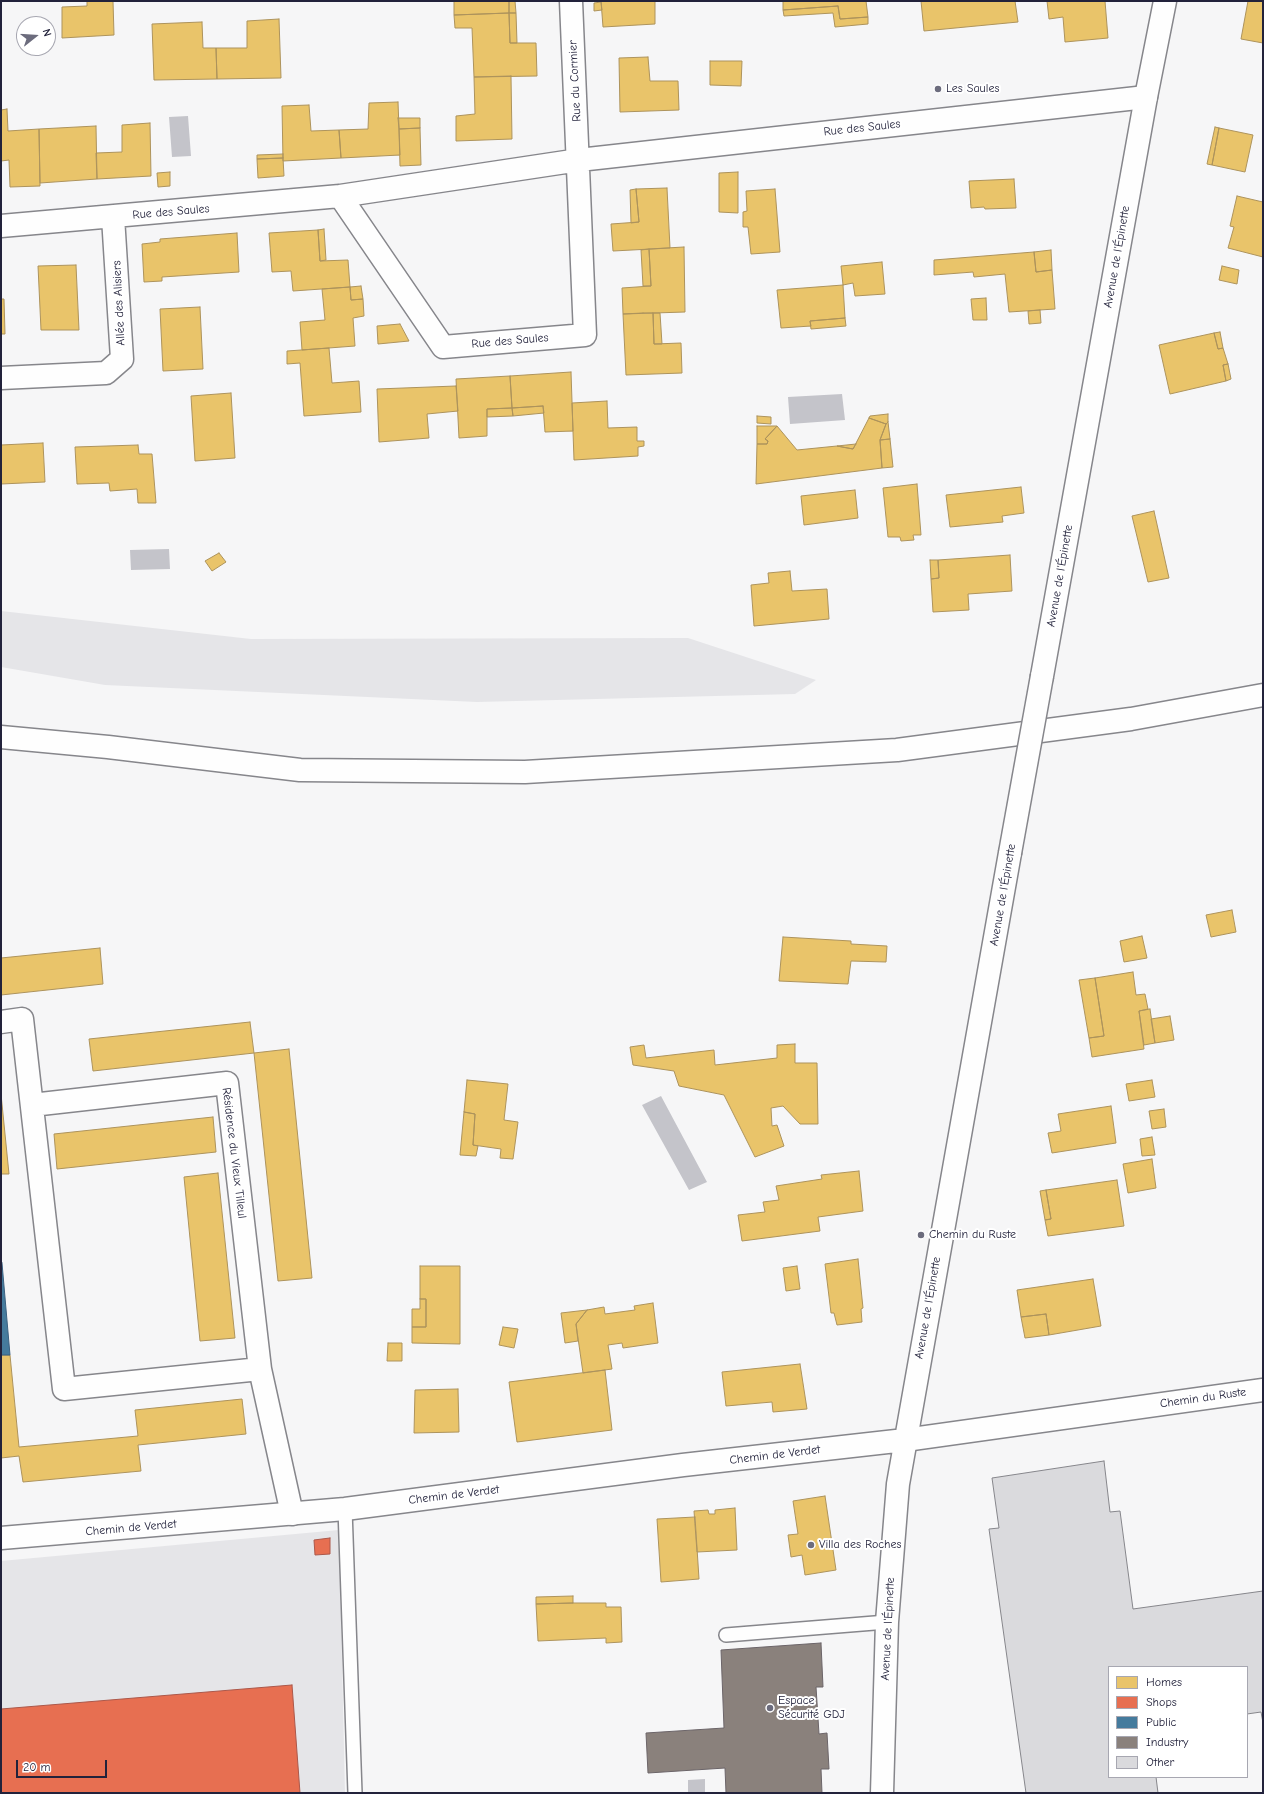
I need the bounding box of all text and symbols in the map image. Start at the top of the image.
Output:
north arrow [16,16,56,56]
text: N [40,27,54,38]
street label: Rue du Cormier [566,40,584,122]
place label: Les Saules [946,82,999,96]
marker: Les Saules [933,84,943,94]
street label: Rue des Saules [823,117,901,139]
street label: Rue des Saules [132,201,210,223]
street label: Avenue de l'Épinette [1101,205,1133,309]
street label: Allée des Alisiers [110,260,128,346]
street label: Rue des Saules [471,330,549,352]
street label: Avenue de l'Épinette [1044,524,1076,628]
street label: Avenue de l'Épinette [987,843,1019,947]
street label: Résidence du Vieux Tilleul [219,1087,249,1219]
place label: Chemin du Ruste [929,1228,1016,1242]
marker: Chemin du Ruste [916,1230,926,1240]
street label: Avenue de l'Épinette [912,1256,944,1360]
street label: Chemin du Ruste [1159,1385,1247,1411]
street label: Chemin de Verdet [729,1442,821,1468]
street label: Chemin de Verdet [408,1482,500,1508]
street label: Chemin de Verdet [85,1517,177,1539]
place label: Villa des Roches [819,1538,902,1552]
marker: Villa des Roches [806,1540,816,1550]
street label: Avenue de l'Épinette [878,1577,898,1681]
legend [1108,1666,1248,1778]
text: Homes [1146,1675,1182,1689]
place label: Espace Sécurité GDJ [778,1694,845,1722]
text: Shops [1146,1695,1177,1709]
marker: Espace Sécurité GDJ [765,1703,775,1713]
text: Public [1146,1715,1176,1729]
text: Industry [1146,1735,1188,1749]
scale bar [18,1752,109,1778]
text: Other [1146,1755,1174,1769]
text: 20 m [23,1760,51,1774]

